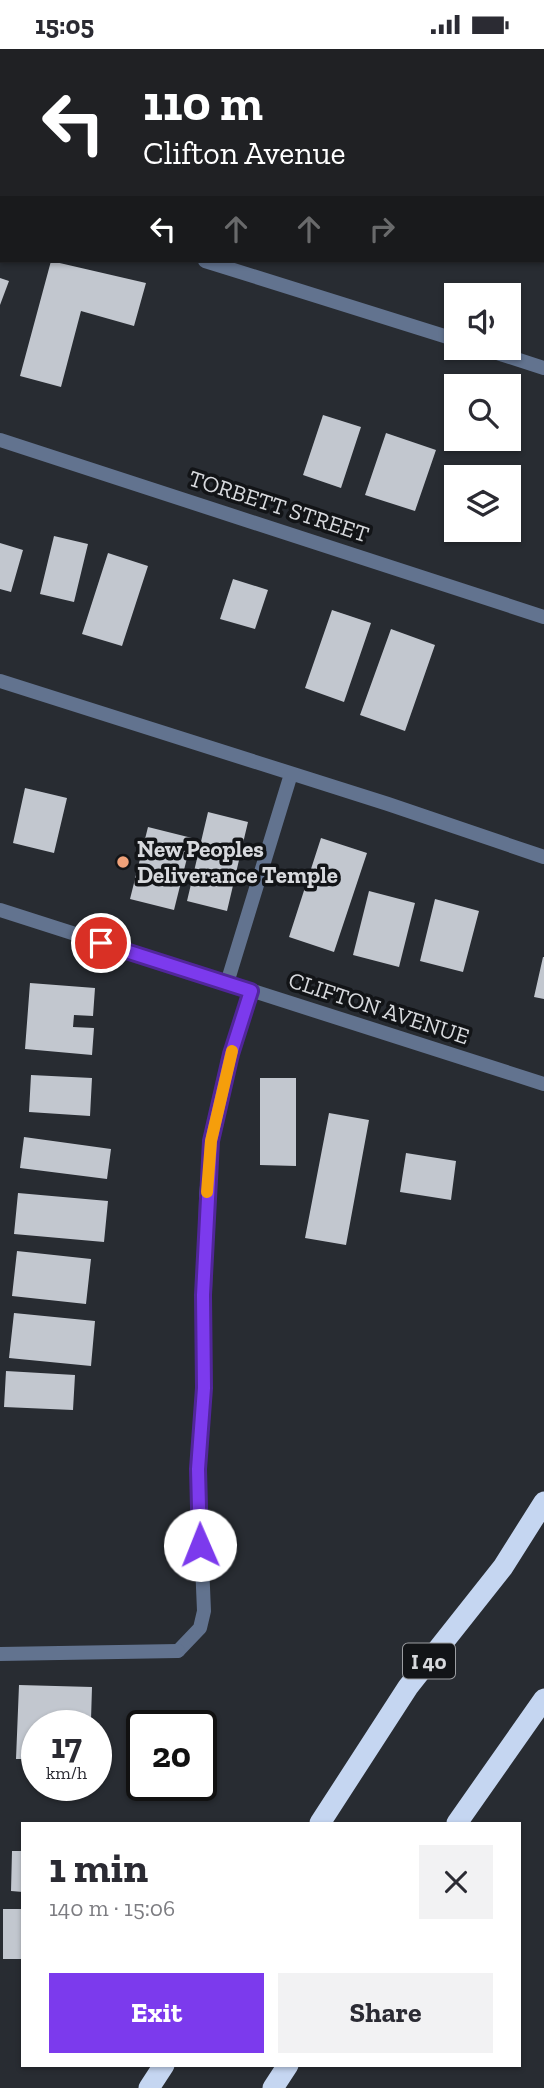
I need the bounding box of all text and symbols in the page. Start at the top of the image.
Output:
text: 15:05 [35,9,94,41]
text: 110 m [143,74,263,133]
icon: left [28,77,119,168]
text: Clifton Avenue [143,134,346,172]
icon: left [144,210,182,248]
icon: ahead [217,210,255,248]
icon: ahead [290,210,328,248]
icon: right [363,210,401,248]
map controls [444,283,521,542]
button: sound [444,283,521,360]
button: search [444,374,521,451]
street label: TORBETT STREET [185,464,373,548]
button: layers [444,465,521,542]
place label: New Peoples Deliverance Temple [137,835,338,889]
marker: New Peoples Deliverance Temple [115,854,131,870]
pin [71,913,131,973]
icon: arrive [82,924,120,962]
street label: CLIFTON AVENUE [285,966,473,1050]
position arrow [163,1508,237,1582]
road number: I 40 [403,1643,455,1679]
speed limit sign: 20 [126,1710,217,1801]
text: 17 [51,1725,82,1767]
text: km/h [46,1762,87,1784]
text: 1 min [49,1842,148,1893]
button: close [419,1845,493,1919]
text: 140 m · 15:06 [49,1894,175,1922]
button: Exit [49,1973,264,2053]
button: Share [278,1973,493,2053]

